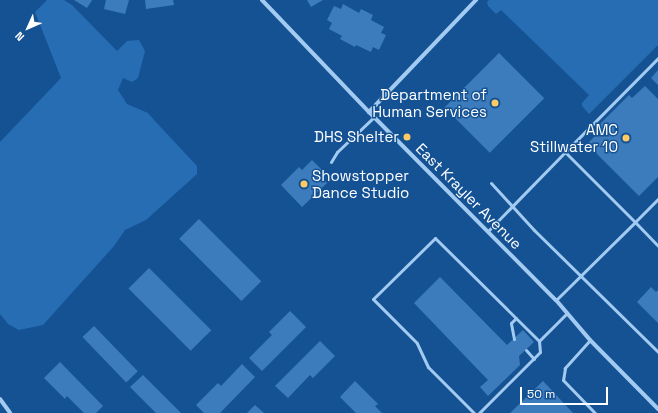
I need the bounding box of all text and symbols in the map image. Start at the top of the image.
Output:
north arrow [8,8,48,48]
text: N [12,29,27,44]
place label: Department of Human Services [372,85,487,120]
marker: Department of Human Services [490,98,500,108]
place label: AMC Stillwater 10 [530,120,618,155]
place label: DHS Shelter [314,128,399,146]
marker: DHS Shelter [402,132,412,142]
marker: AMC Stillwater 10 [621,133,631,143]
street label: East Krayler Avenue [412,139,526,253]
place label: Showstopper Dance Studio [312,166,409,201]
marker: Showstopper Dance Studio [299,179,309,189]
scale bar [522,379,610,405]
text: 50 m [527,386,555,402]

